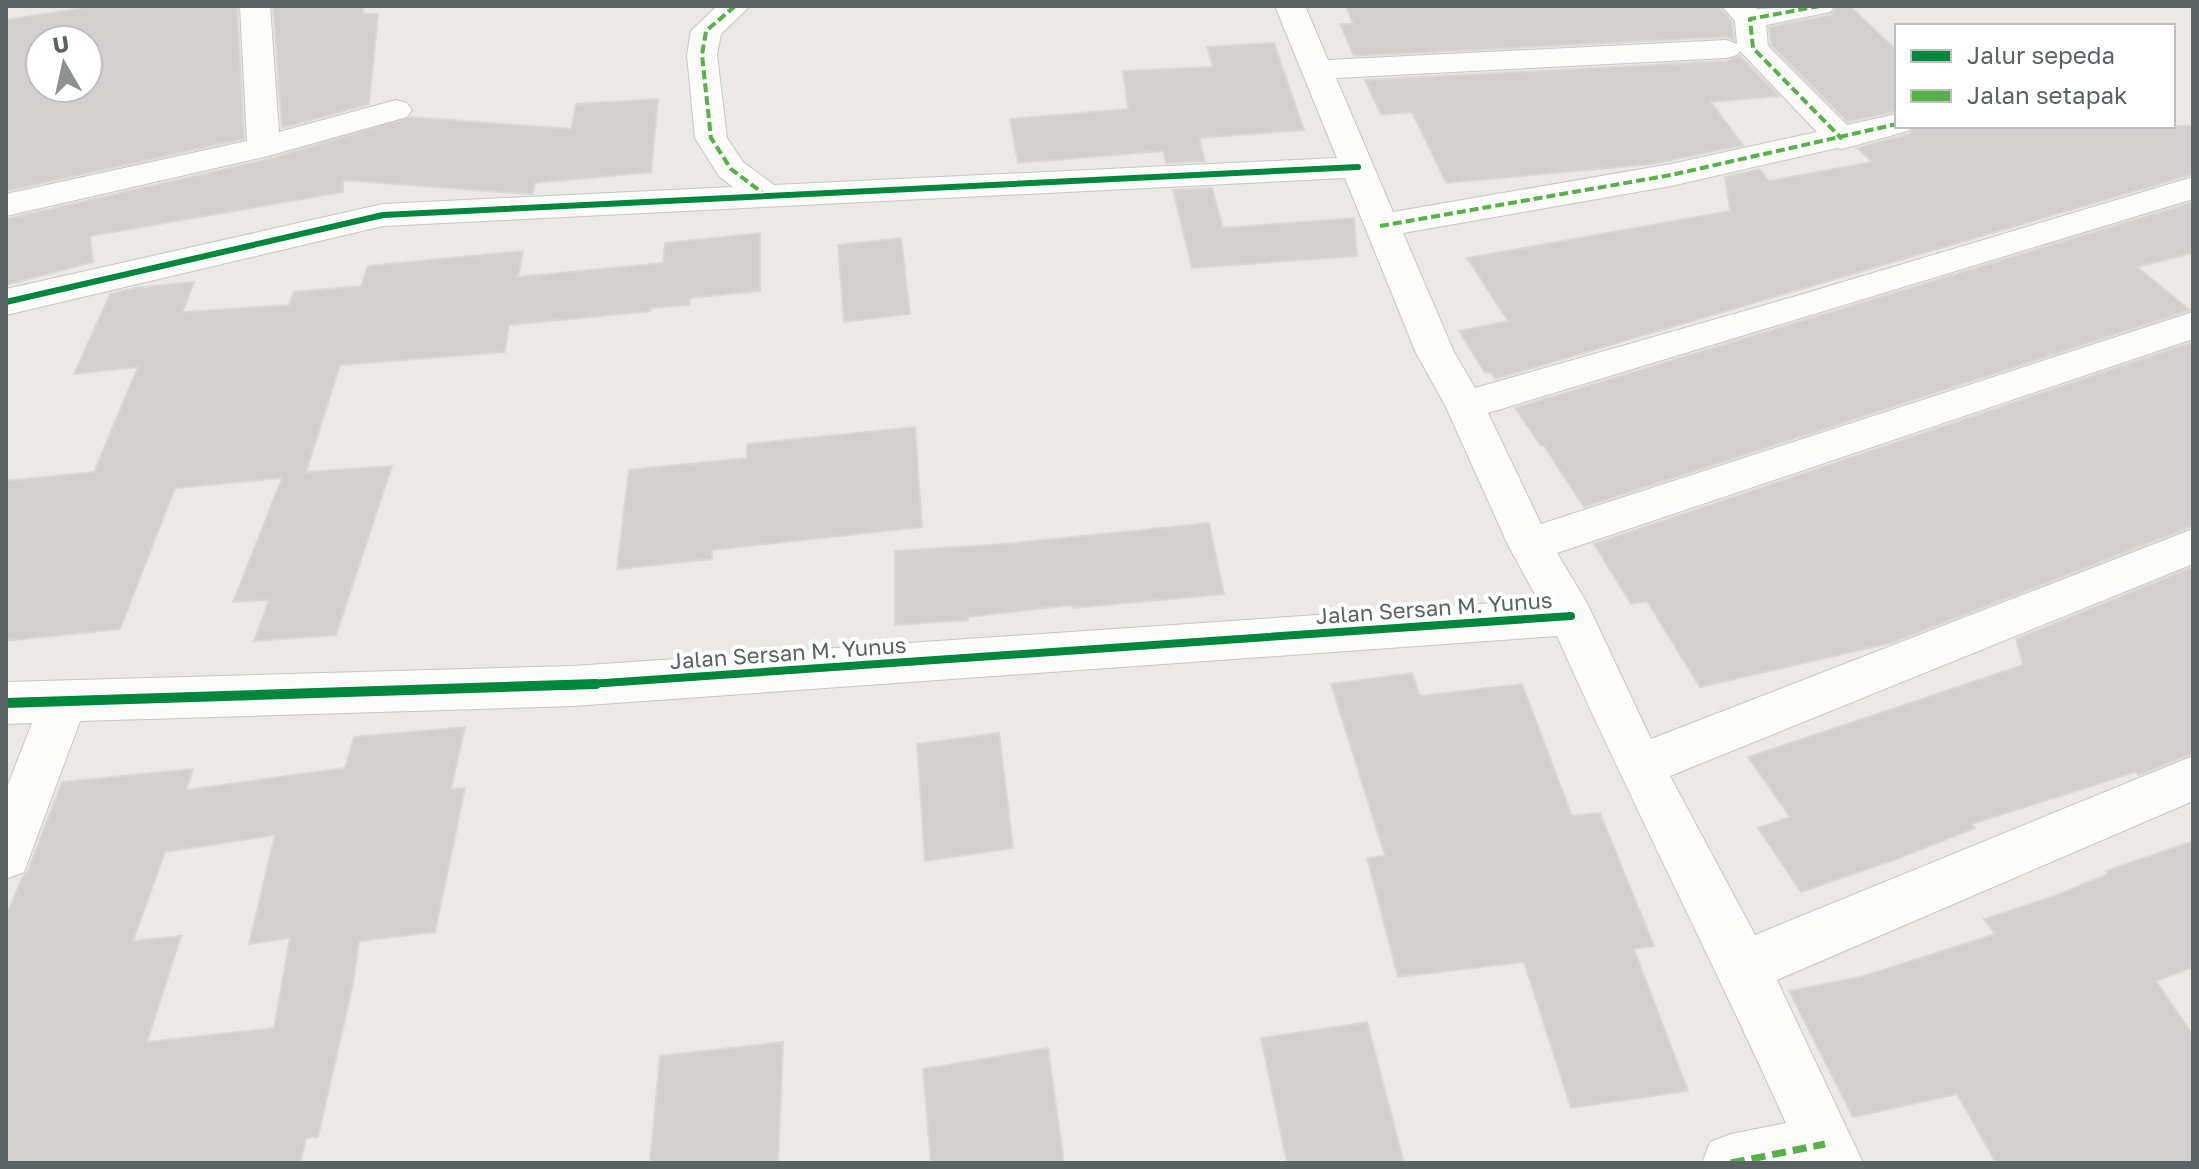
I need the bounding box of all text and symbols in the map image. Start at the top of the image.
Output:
north arrow [24,24,104,104]
legend [1895,24,2175,128]
text: U [51,29,71,58]
text: Jalur sepeda [1967,40,2115,69]
text: Jalan setapak [1967,80,2128,109]
street label: Jalan Sersan M. Yunus [1315,586,1553,629]
street label: Jalan Sersan M. Yunus [669,631,907,674]

